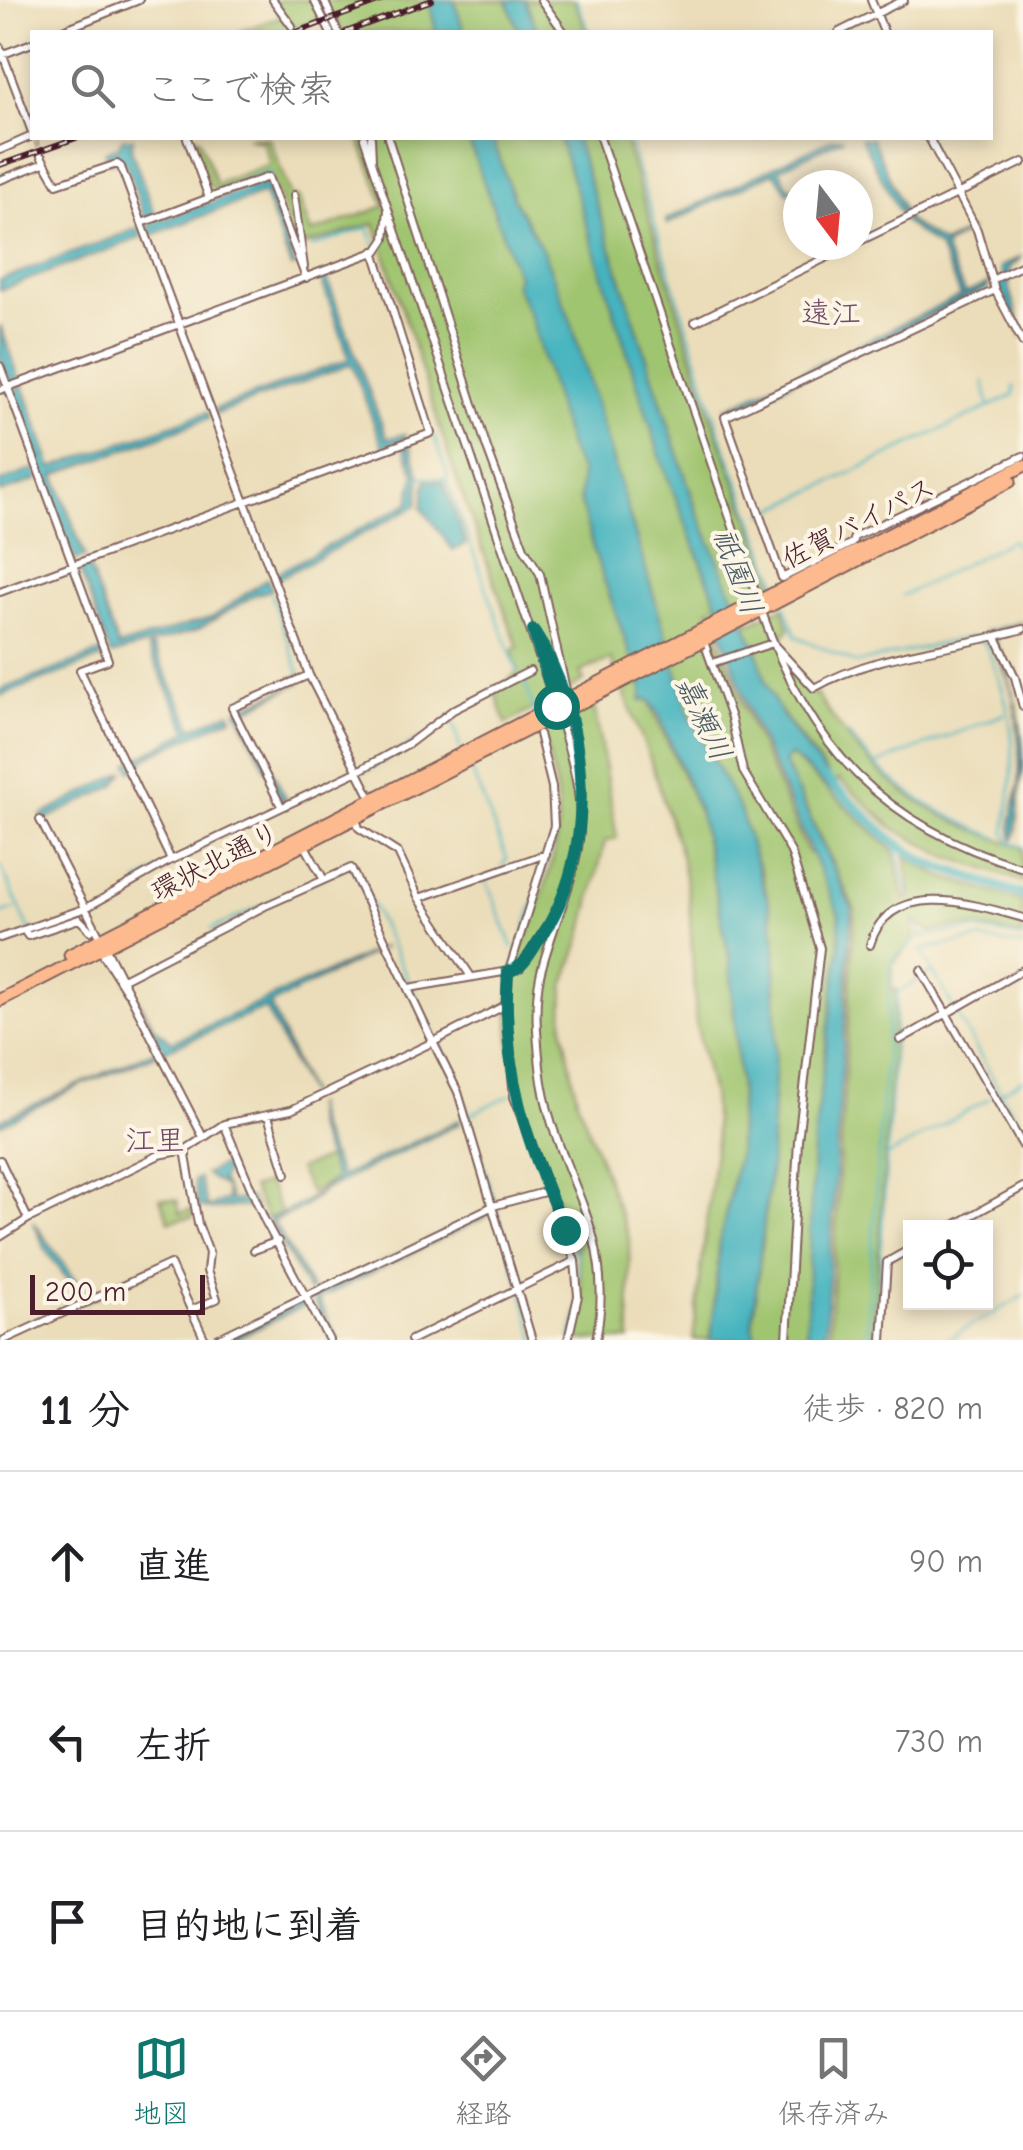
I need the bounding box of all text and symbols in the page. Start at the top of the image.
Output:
search box [30,30,993,140]
icon: search [65,58,120,113]
text: ここで検索 [145,68,335,112]
north arrow [783,170,873,260]
district label: 遠江 [801,296,861,331]
street label: 佐賀バイパス [777,471,940,575]
water label: 祇園川 [706,523,769,619]
water label: 嘉瀬川 [669,670,738,766]
route start [534,684,580,730]
street label: 環状北通り [146,816,285,908]
district label: 江里 [125,1123,185,1158]
route end [543,1208,589,1254]
map controls [903,1220,993,1310]
button: locate [903,1220,993,1310]
scale bar [30,1270,205,1314]
text: 200 m [45,1276,126,1308]
text: 11 分 [40,1386,130,1435]
text: 徒歩 · 820 m [802,1390,983,1427]
icon: ahead [40,1534,95,1589]
text: 90 m [909,1543,983,1580]
text: 直進 [135,1544,211,1588]
icon: left [40,1714,95,1769]
text: 730 m [895,1723,983,1760]
text: 左折 [135,1724,211,1768]
icon: arrive [40,1894,95,1949]
text: 目的地に到着 [135,1904,363,1948]
tab: 地図 [133,2031,189,2131]
tab: 経路 [455,2031,512,2131]
tab: 保存済み [778,2031,890,2131]

